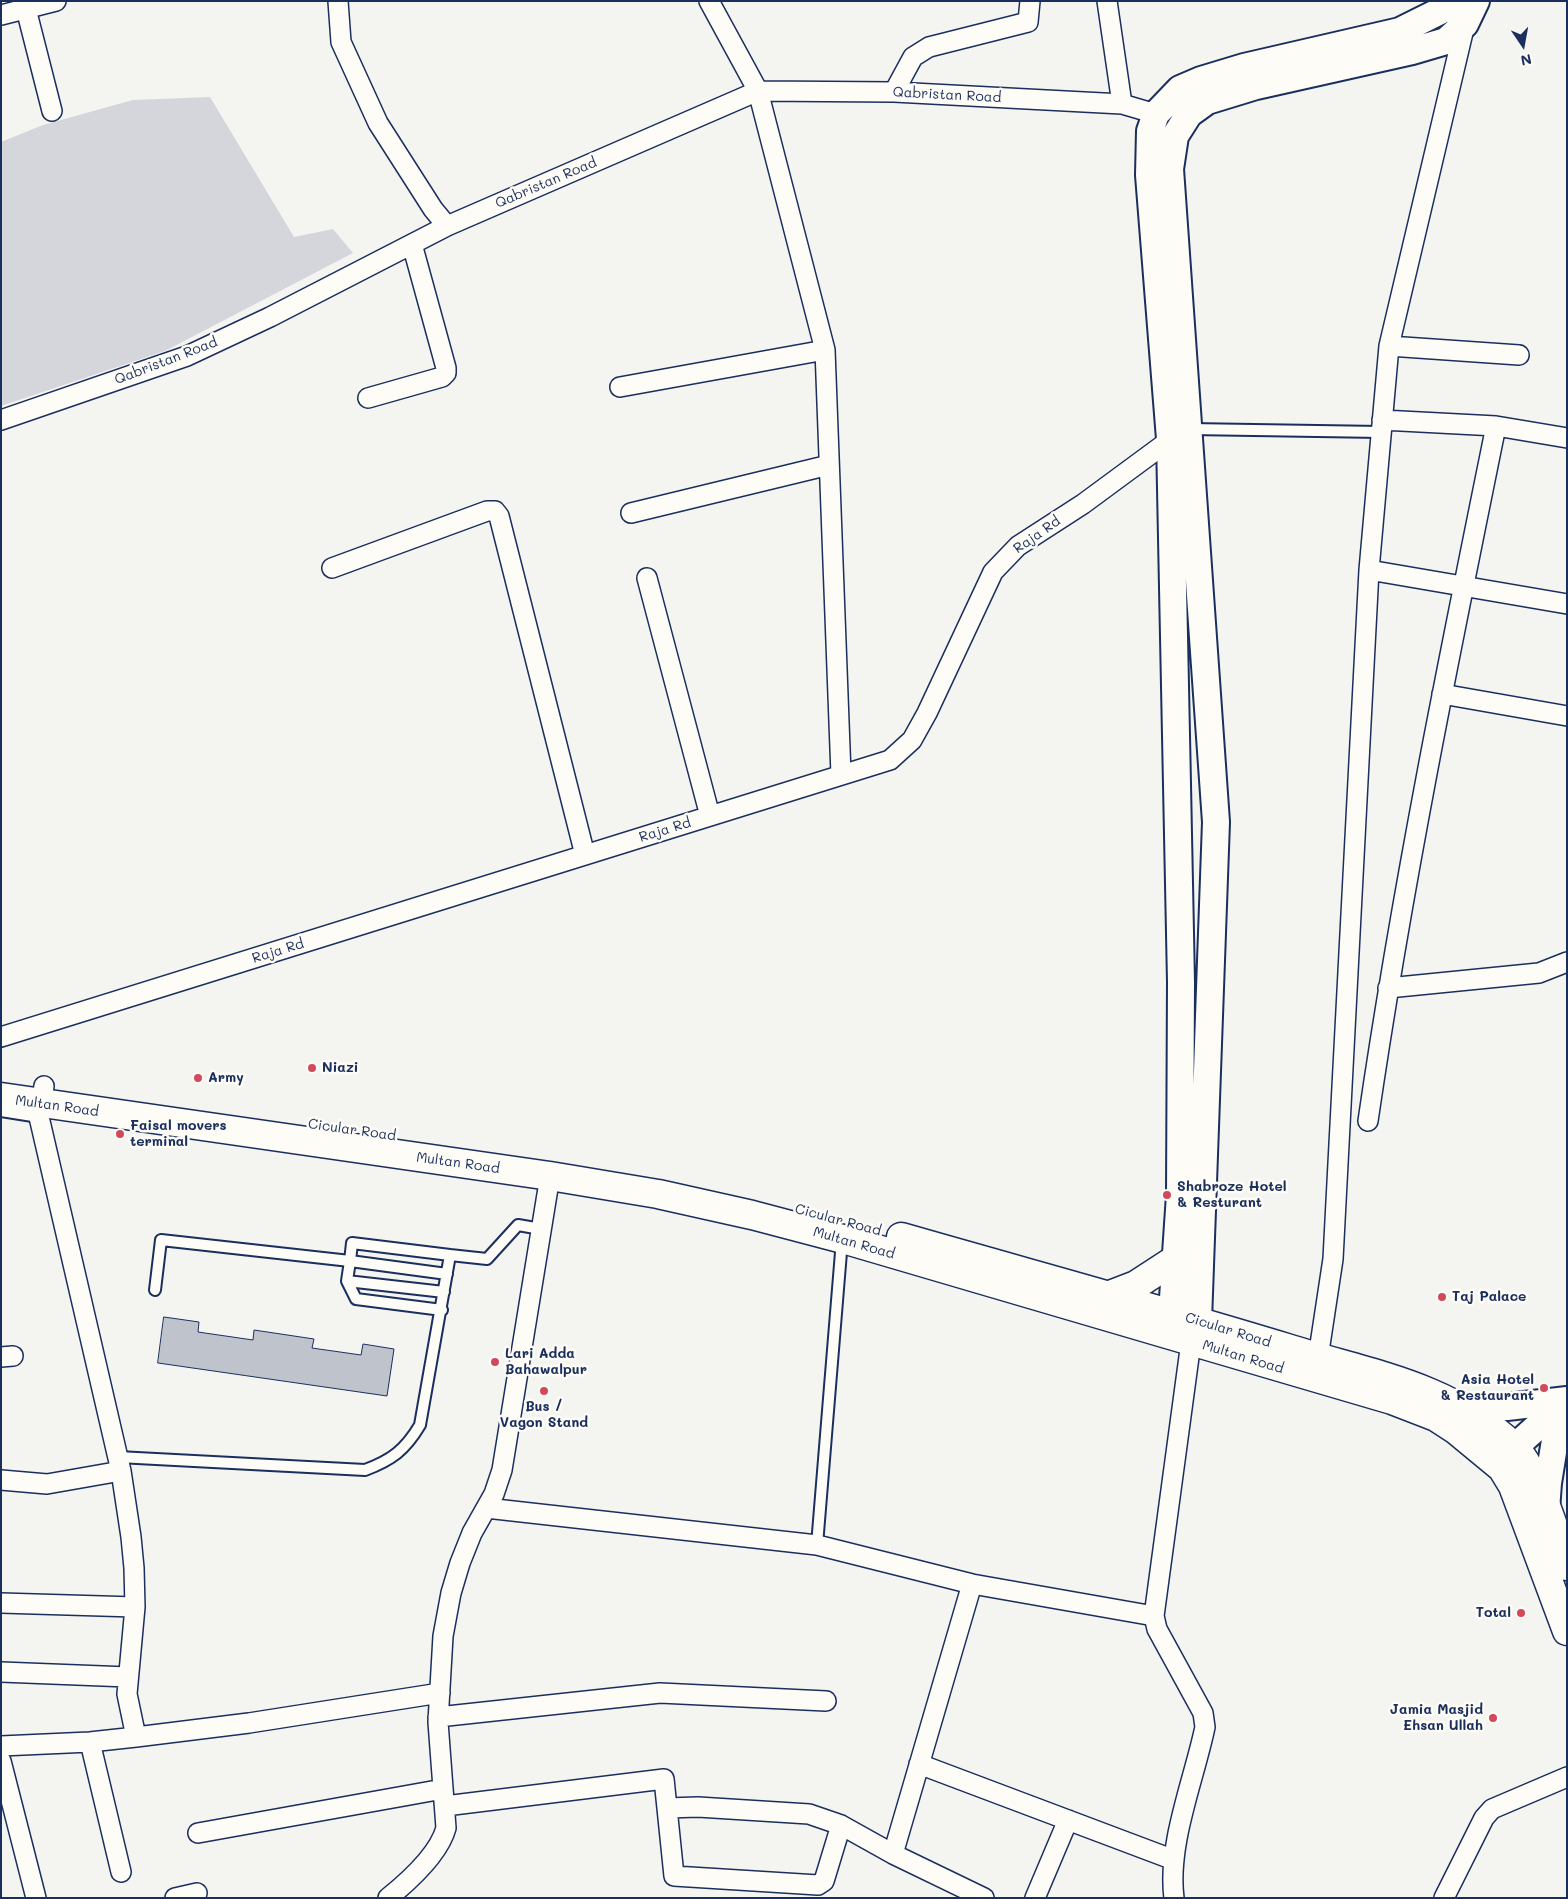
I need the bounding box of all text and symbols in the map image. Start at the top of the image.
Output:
north arrow [1498,20,1548,70]
text: N [1519,50,1533,71]
street label: Qabristan Road [892,84,1002,106]
street label: Qabristan Road [493,154,599,212]
street label: Qabristan Road [112,334,220,388]
street label: Raja Rd [1010,513,1064,557]
street label: Raja Rd [637,814,693,846]
street label: Raja Rd [250,935,306,967]
place label: Niazi [322,1060,359,1076]
marker: Niazi [306,1062,318,1074]
place label: Army [208,1070,244,1086]
marker: Army [192,1072,204,1084]
street label: Multan Road [14,1092,100,1120]
street label: Cicular Road [307,1116,397,1144]
place label: Faisal movers terminal [130,1118,227,1150]
marker: Faisal movers terminal [114,1128,126,1140]
street label: Multan Road [415,1149,501,1177]
place label: Shabroze Hotel & Resturant [1177,1179,1287,1212]
marker: Shabroze Hotel & Resturant [1161,1189,1173,1201]
street label: Cicular Road [793,1200,883,1240]
street label: Multan Road [811,1223,897,1263]
place label: Taj Palace [1452,1289,1526,1305]
marker: Taj Palace [1436,1291,1448,1303]
street label: Cicular Road [1183,1309,1273,1351]
street label: Multan Road [1200,1337,1286,1377]
place label: Lari Adda Bahawalpur [505,1346,587,1378]
marker: Lari Adda Bahawalpur [489,1356,501,1368]
place label: Asia Hotel & Restaurant [1440,1372,1534,1404]
marker: Asia Hotel & Restaurant [1538,1382,1550,1394]
marker: Bus / Vagon Stand [538,1385,550,1397]
place label: Bus / Vagon Stand [500,1399,588,1431]
place label: Total [1476,1605,1511,1621]
marker: Total [1515,1607,1527,1619]
place label: Jamia Masjid Ehsan Ullah [1390,1702,1483,1734]
marker: Jamia Masjid Ehsan Ullah [1487,1712,1499,1724]

